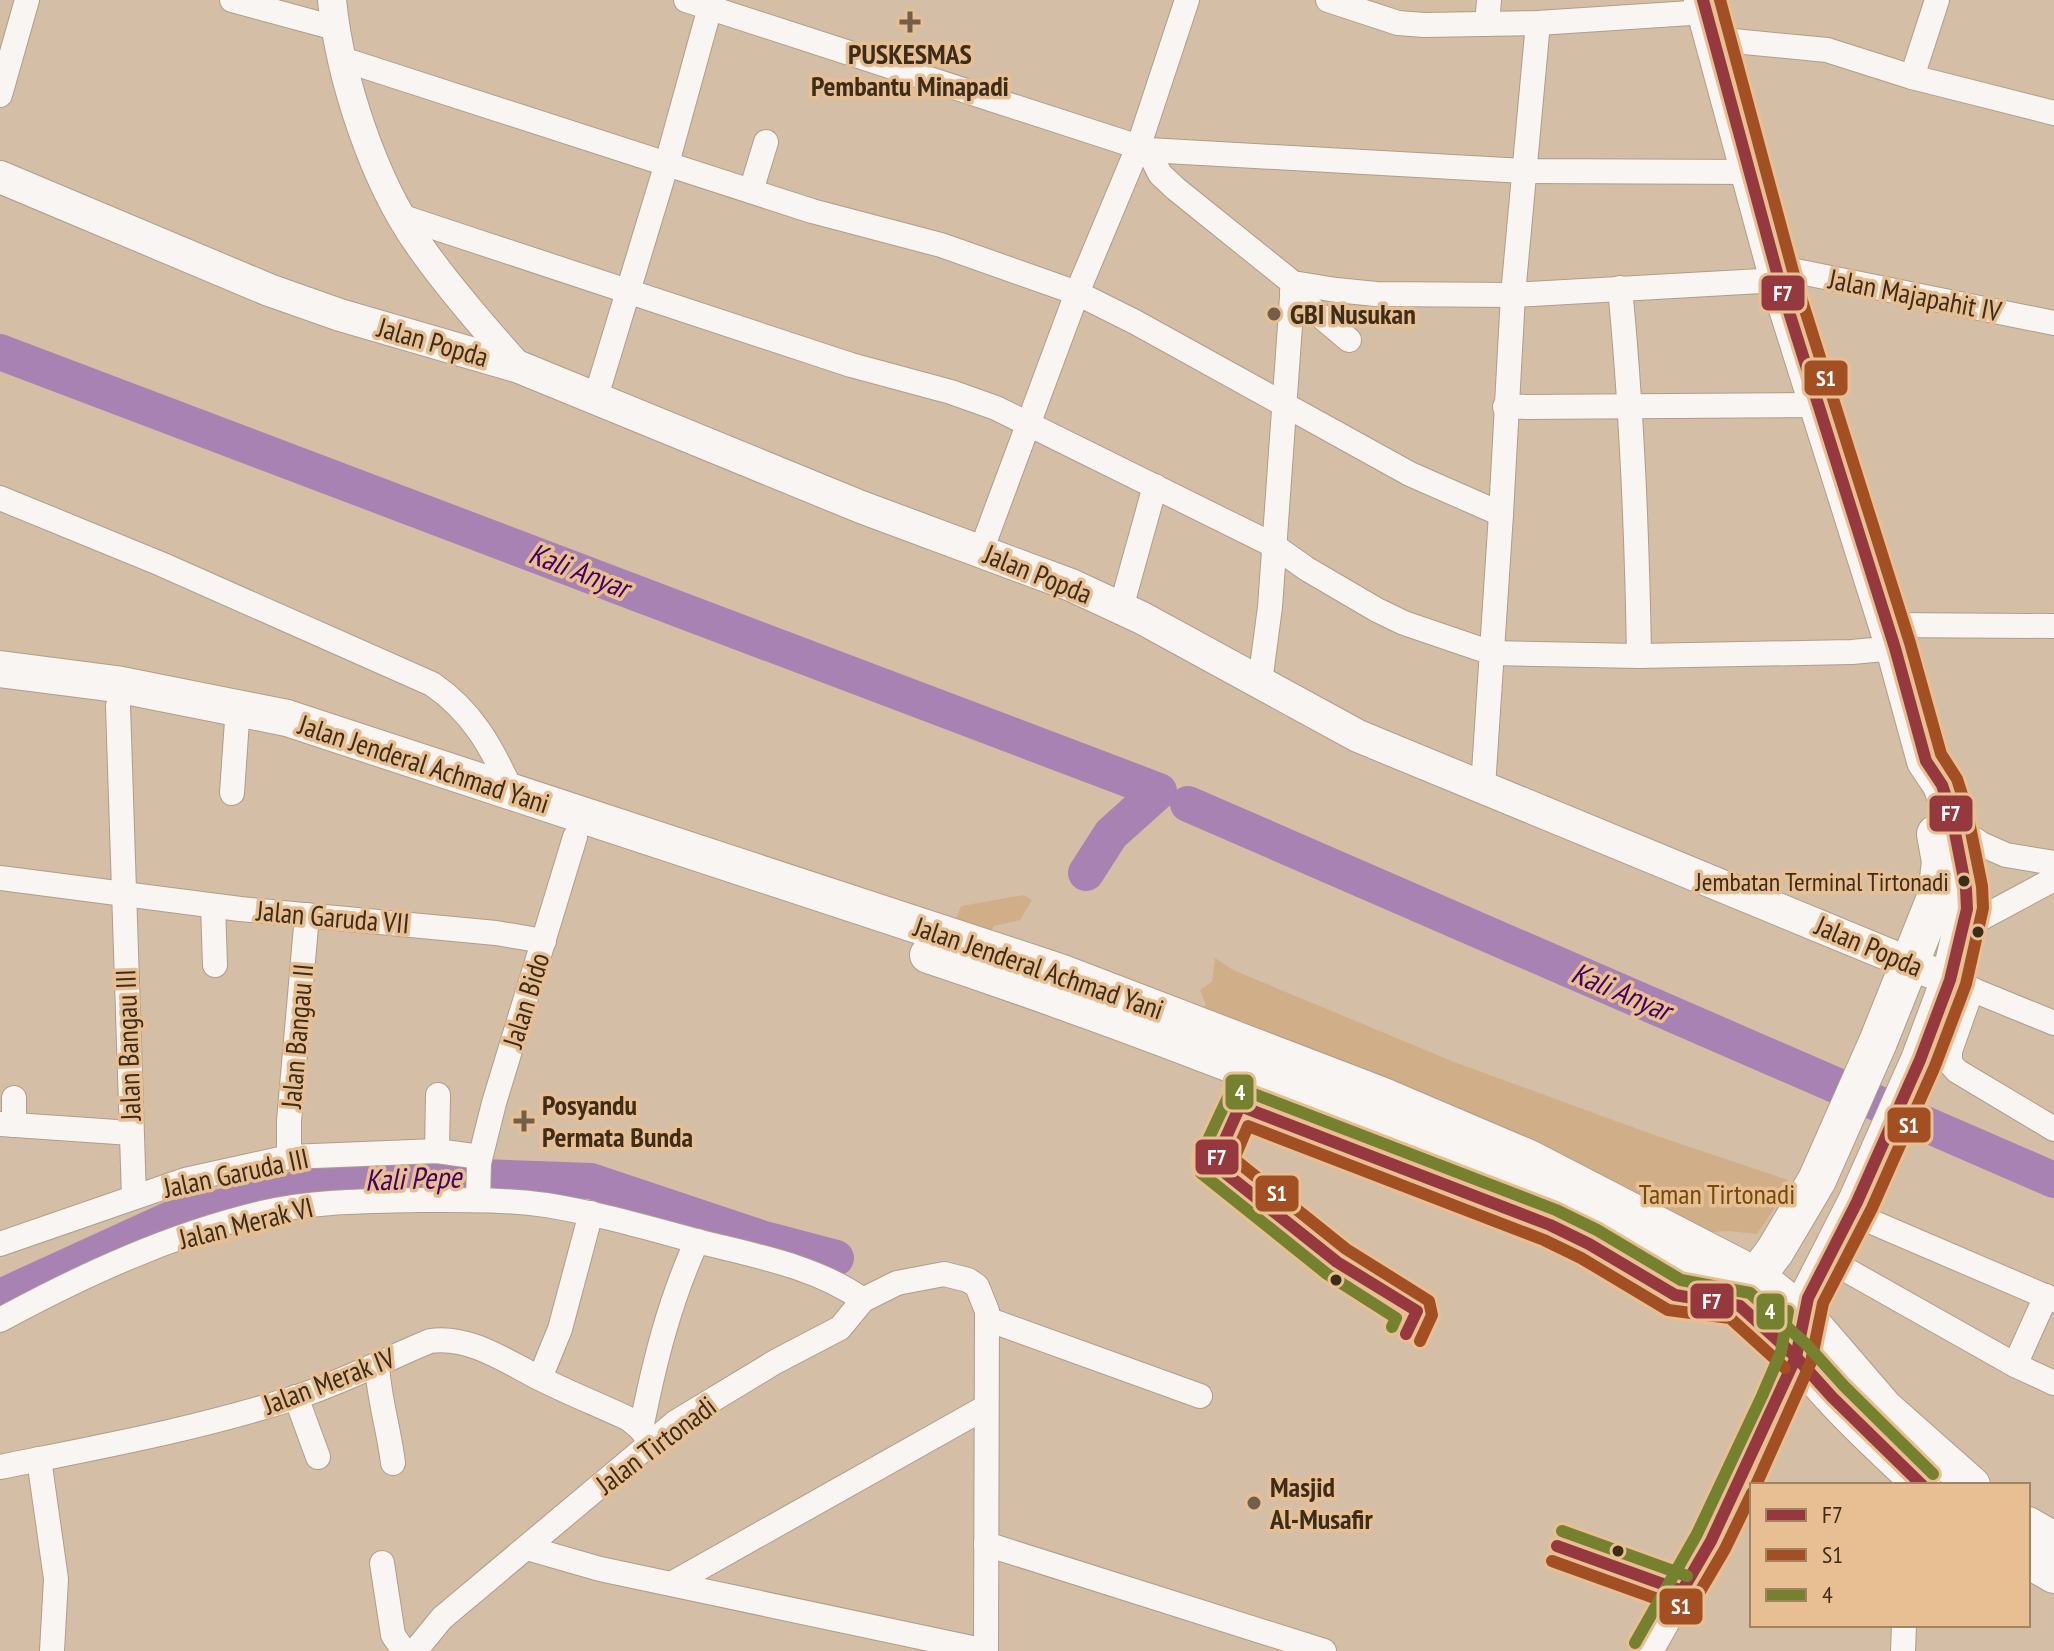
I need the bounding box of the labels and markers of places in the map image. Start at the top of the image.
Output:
marker: PUSKESMAS Pembantu Minapadi [899,11,921,33]
place label: PUSKESMAS Pembantu Minapadi [811,35,1009,104]
place label: GBI Nusukan [1290,295,1416,332]
marker: GBI Nusukan [1265,305,1283,323]
place label: Jembatan Terminal Tirtonadi [1695,865,1949,898]
marker: Jembatan Terminal Tirtonadi [1956,873,1972,889]
unlabelled marker [1970,924,1986,940]
place label: Posyandu Permata Bunda [542,1086,693,1155]
marker: Posyandu Permata Bunda [513,1110,535,1132]
unlabelled marker [1328,1272,1344,1288]
place label: Masjid Al-Musafir [1269,1468,1374,1537]
marker: Masjid Al-Musafir [1245,1494,1263,1512]
unlabelled marker [1610,1543,1626,1559]

